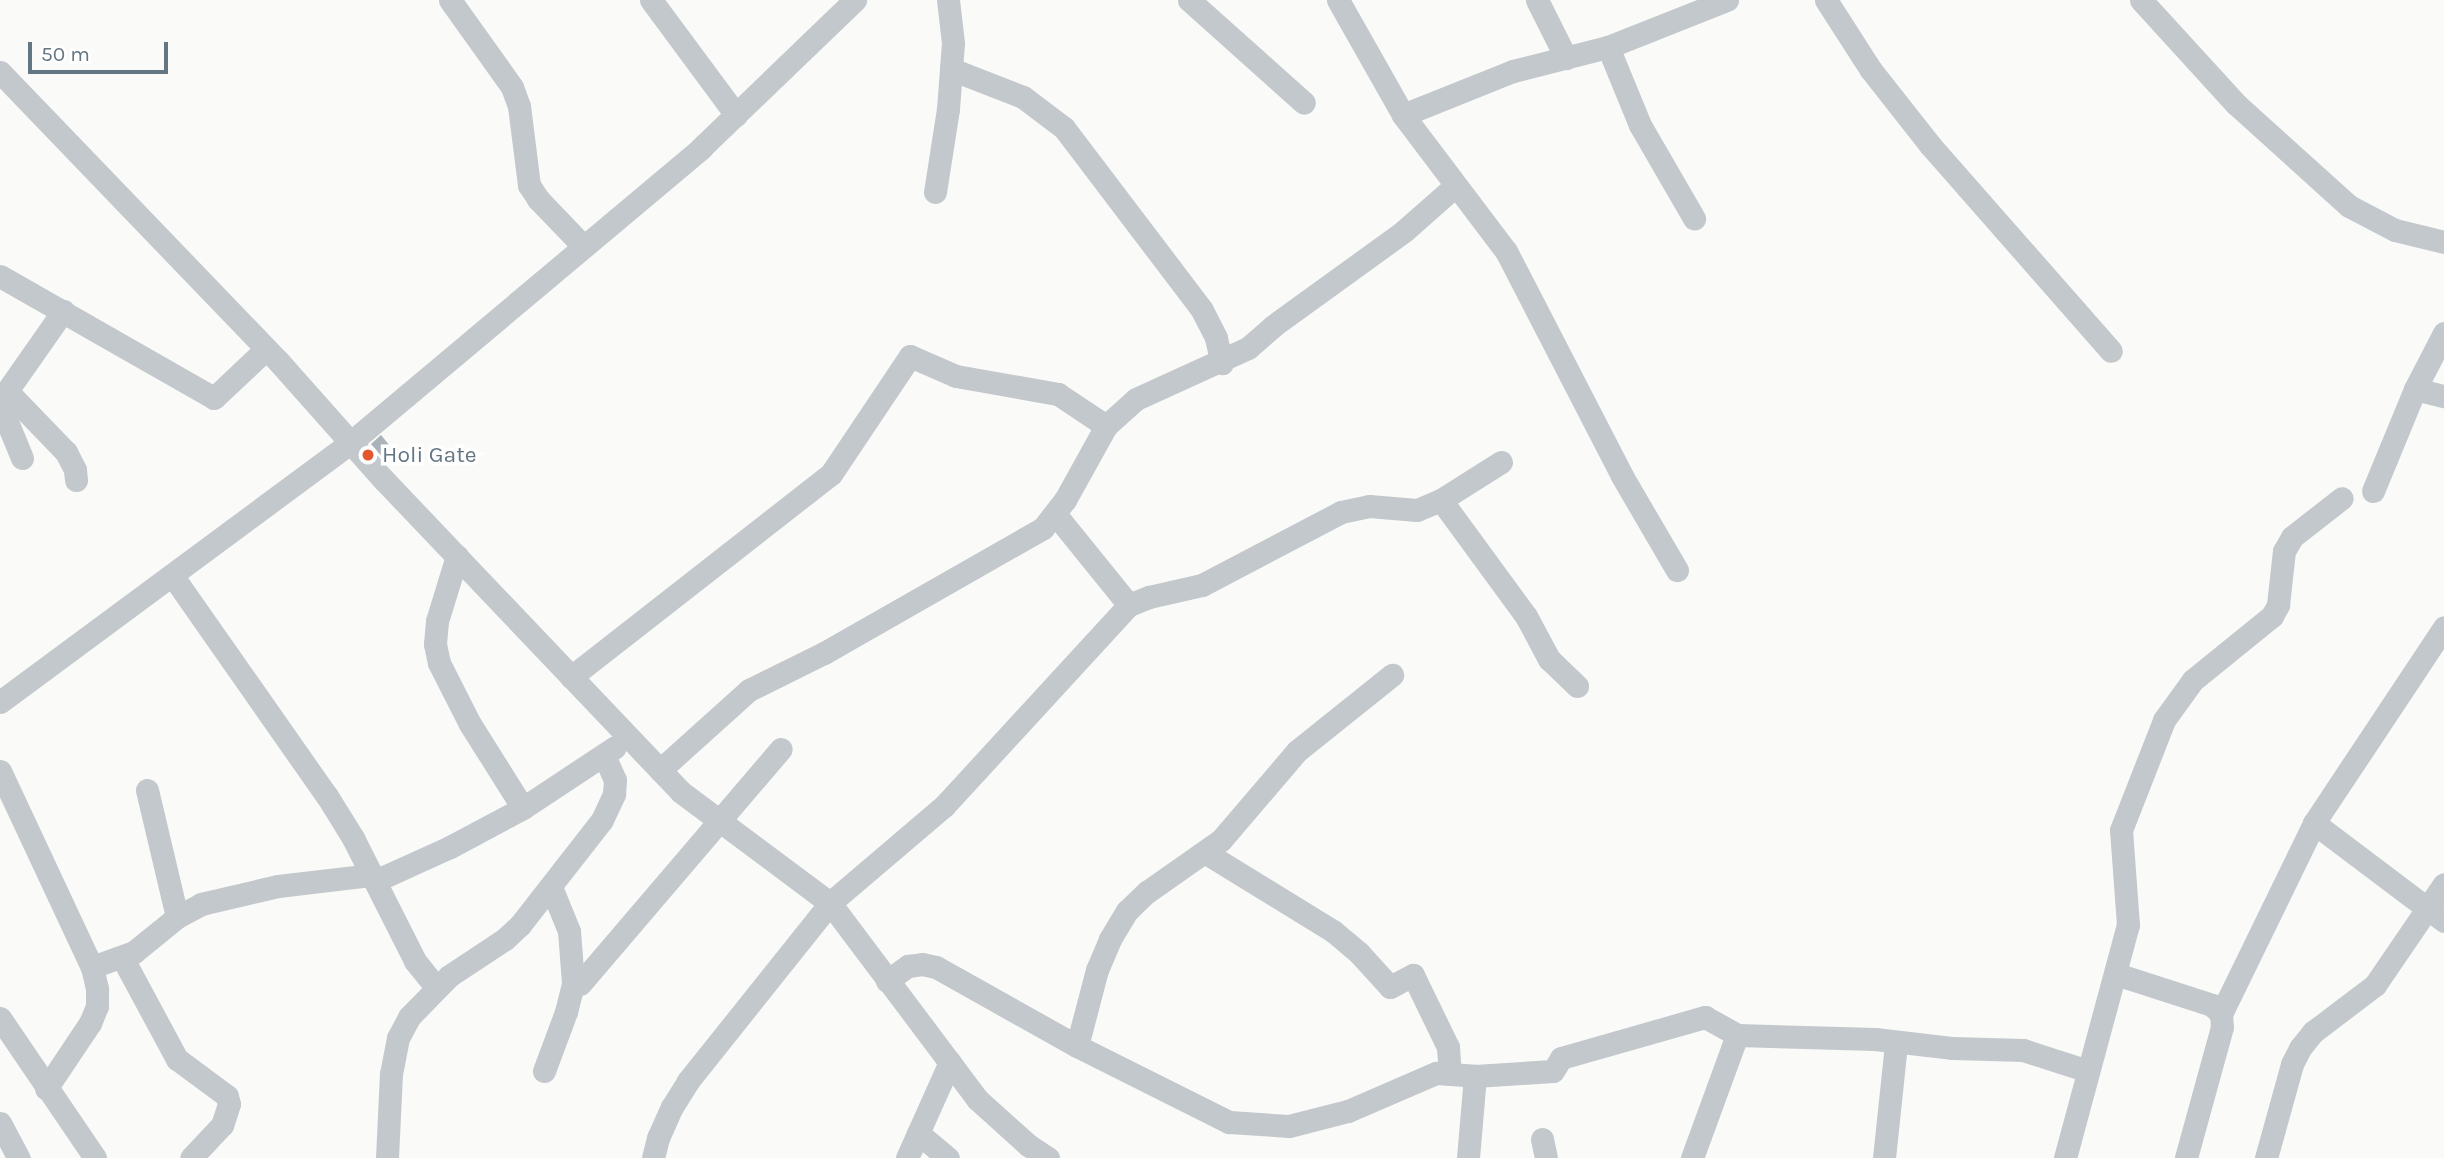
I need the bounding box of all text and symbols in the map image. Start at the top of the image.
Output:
scale bar [32,28,172,72]
text: 50 m [41,42,90,66]
place label: Holi Gate [382,441,477,469]
marker: Holi Gate [360,447,376,463]

